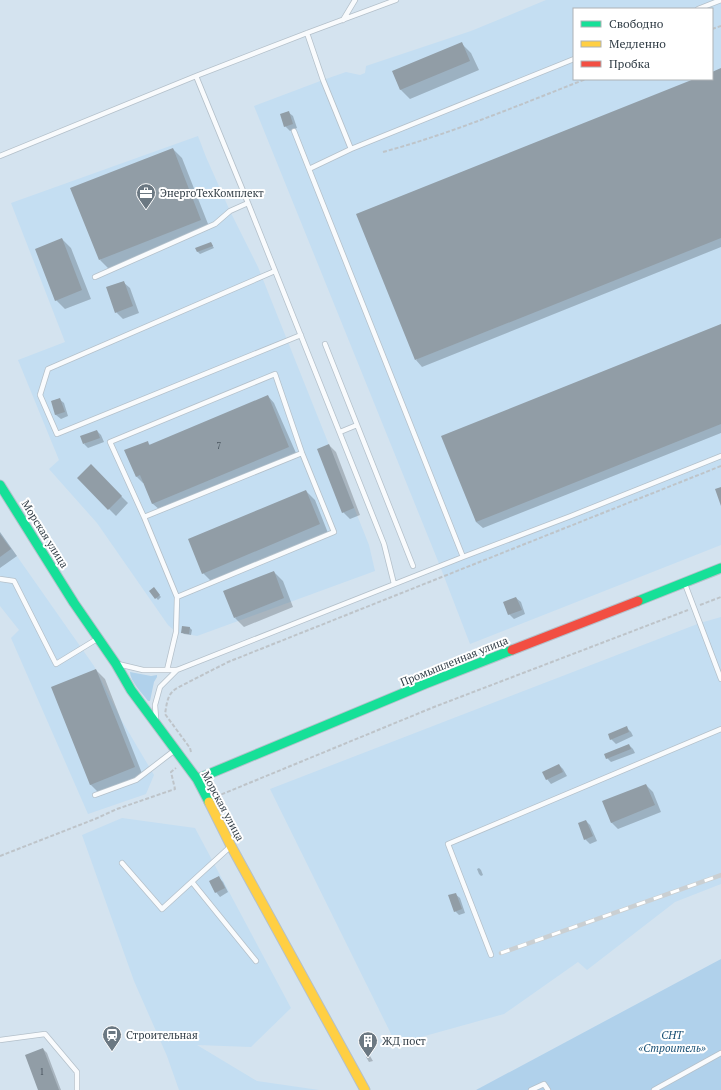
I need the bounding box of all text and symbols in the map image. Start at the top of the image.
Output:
legend [573,8,713,80]
text: Свободно [609,16,664,31]
text: Медленно [609,36,666,51]
text: Пробка [609,56,650,71]
office icon: ЭнергоТехКомплект [135,182,157,210]
place label: ЭнергоТехКомплект [160,186,264,200]
house number: 7 [217,440,222,452]
street label: Морская улица [19,498,72,571]
street label: Промышленная улица [398,633,510,689]
street label: Морская улица [199,769,248,844]
station icon: Строительная [101,1024,123,1052]
place label: Строительная [126,1028,198,1042]
park label: СНТ «Строитель» [638,1028,706,1055]
building icon: ЖД пост [357,1030,379,1058]
place label: ЖД пост [382,1034,426,1048]
house number: 1 [40,1066,44,1078]

